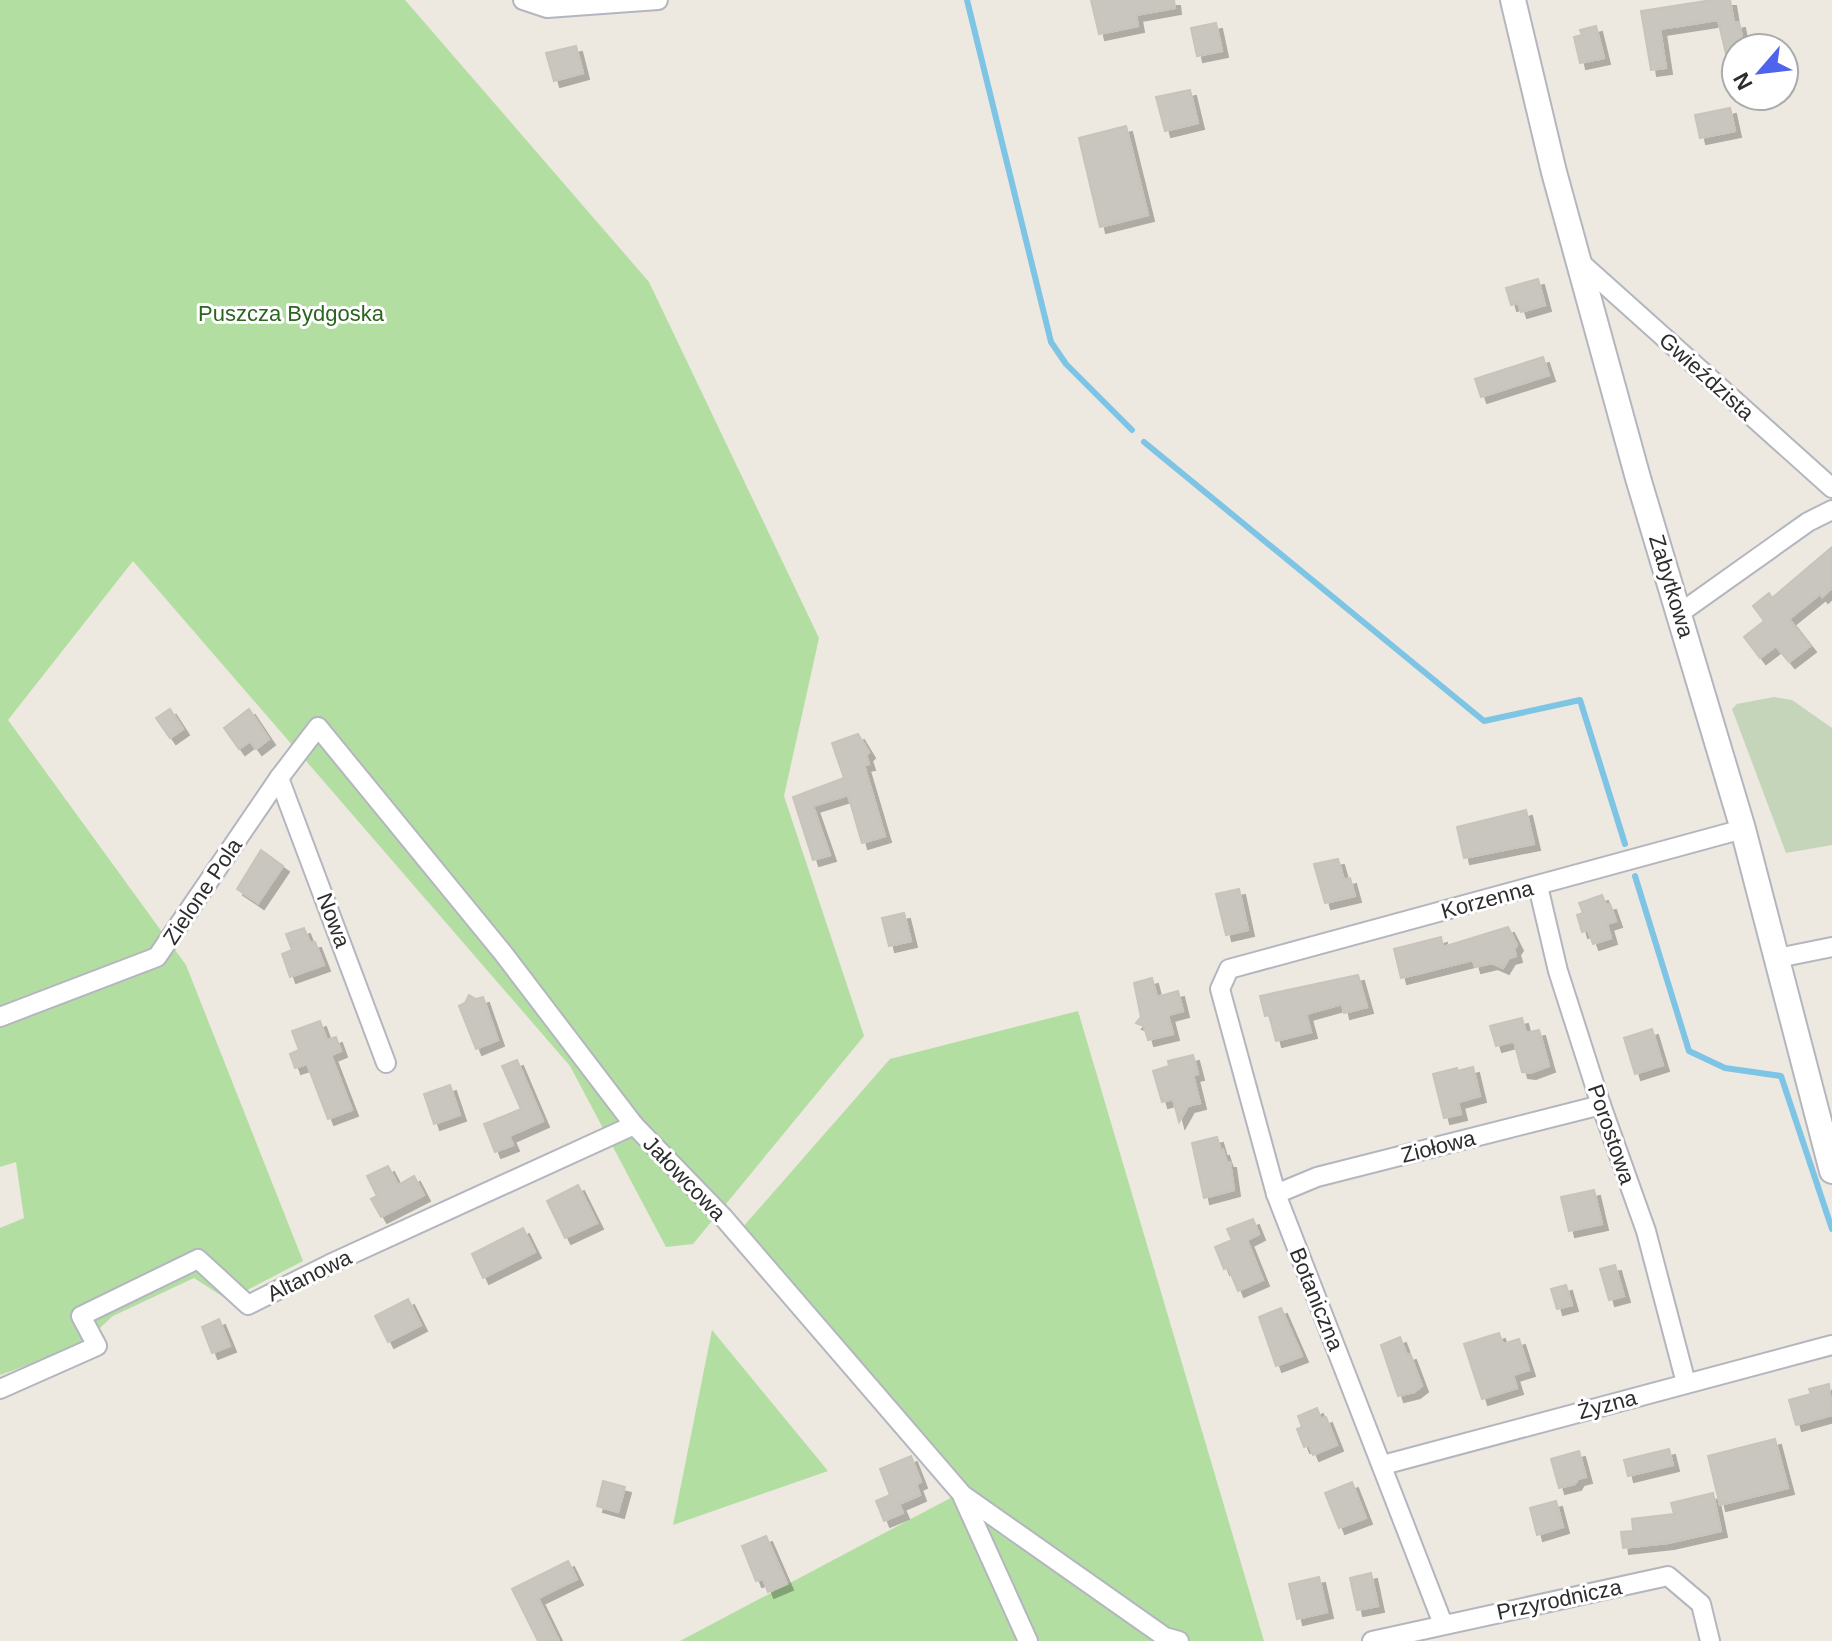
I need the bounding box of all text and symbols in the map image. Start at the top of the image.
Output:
north arrow [1720,32,1800,112]
text: N [1728,68,1758,94]
park label: Puszcza Bydgoska [198,301,385,326]
street label: Gwieździsta [1654,327,1760,426]
street label: Zabytkowa [1644,532,1699,641]
street label: Zielone Pola [158,833,247,949]
street label: Korzenna [1438,875,1537,924]
street label: Nowa [312,889,356,952]
street label: Porostowa [1583,1081,1641,1188]
street label: Ziołowa [1398,1125,1479,1168]
street label: Jałowcowa [638,1131,732,1226]
street label: Altanowa [263,1244,356,1307]
street label: Botaniczna [1285,1244,1349,1355]
street label: Żyzna [1575,1384,1640,1424]
street label: Przyrodnicza [1494,1574,1625,1625]

